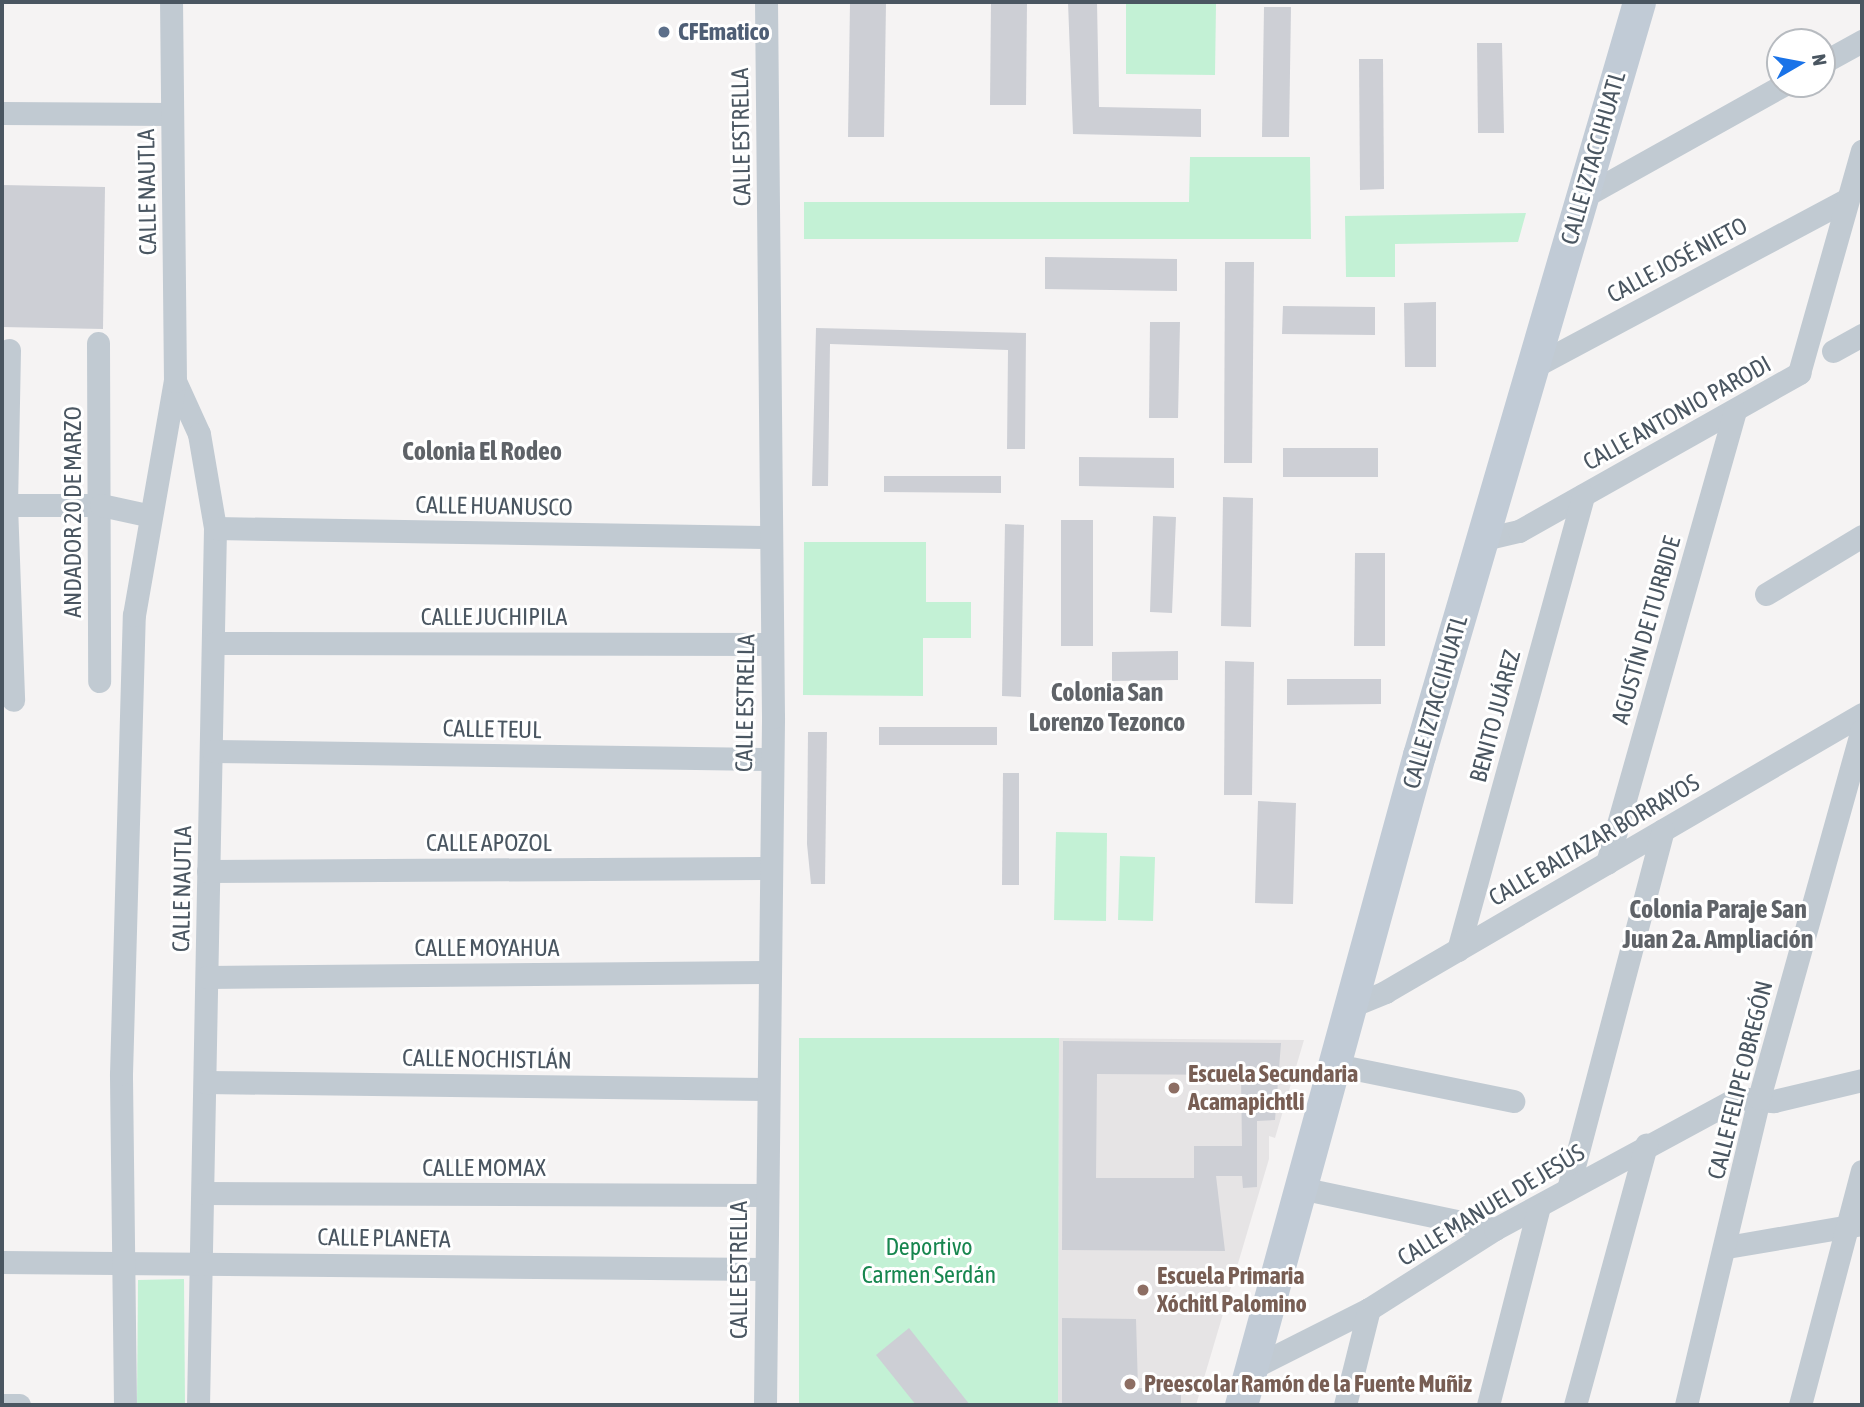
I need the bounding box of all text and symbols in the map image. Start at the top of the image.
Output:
place label: CFEmatico [678,18,770,46]
marker: CFEmatico [656,24,672,40]
north arrow [1766,28,1836,98]
text: N [1808,52,1832,67]
street label: CALLE ESTRELLA [725,68,757,206]
street label: CALLE IZTACCIHUATL [1555,68,1631,248]
street label: CALLE NAUTLA [131,129,163,255]
street label: CALLE JOSÉ NIETO [1602,211,1752,309]
street label: CALLE ANTONIO PARODI [1578,349,1776,477]
street label: ANDADOR 20 DE MARZO [59,406,87,618]
district label: Colonia El Rodeo [402,436,562,468]
street label: CALLE HUANUSCO [415,490,573,522]
street label: AGUSTÍN DE ITURBIDE [1605,533,1687,727]
street label: CALLE JUCHIPILA [421,603,567,631]
street label: CALLE IZTACCIHUATL [1397,612,1473,792]
street label: CALLE ESTRELLA [729,634,761,772]
street label: BENITO JUÁREZ [1464,647,1526,785]
district label: Colonia San Lorenzo Tezonco [1029,677,1185,738]
street label: CALLE TEUL [442,714,542,744]
street label: CALLE BALTAZAR BORRAYOS [1484,768,1704,912]
street label: CALLE NAUTLA [166,826,198,952]
street label: CALLE APOZOL [426,829,552,857]
district label: Colonia Paraje San Juan 2a. Ampliación [1623,894,1813,956]
street label: CALLE MOYAHUA [414,934,560,962]
street label: CALLE FELIPE OBREGÓN [1701,978,1779,1182]
street label: CALLE NOCHISTLÁN [402,1043,572,1075]
place label: Escuela Secundaria Acamapichtli [1188,1060,1358,1116]
marker: Escuela Secundaria Acamapichtli [1166,1080,1182,1096]
street label: CALLE MANUEL DE JESÚS [1392,1138,1590,1272]
street label: CALLE MOMAX [422,1154,546,1182]
street label: CALLE ESTRELLA [725,1201,753,1339]
street label: CALLE PLANETA [317,1222,451,1254]
park label: Deportivo Carmen Serdán [862,1233,996,1289]
place label: Escuela Primaria Xóchitl Palomino [1157,1262,1307,1318]
marker: Escuela Primaria Xóchitl Palomino [1135,1282,1151,1298]
place label: Preescolar Ramón de la Fuente Muñiz [1144,1370,1472,1398]
marker: Preescolar Ramón de la Fuente Muñiz [1122,1376,1138,1392]

